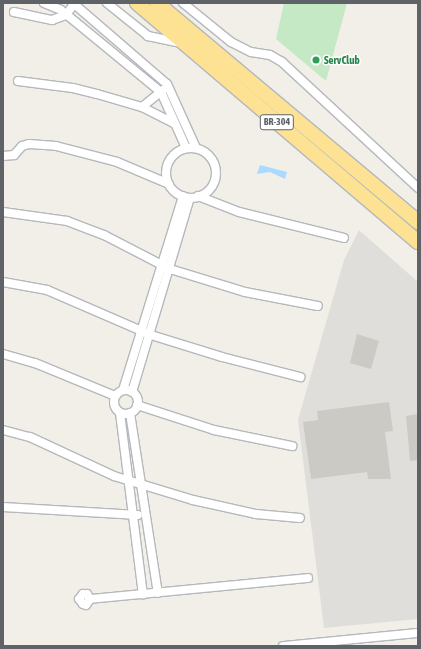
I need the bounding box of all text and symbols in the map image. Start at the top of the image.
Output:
place label: ServClub [324,53,360,67]
marker: ServClub [311,55,321,65]
road number: BR-304 [259,114,295,130]

